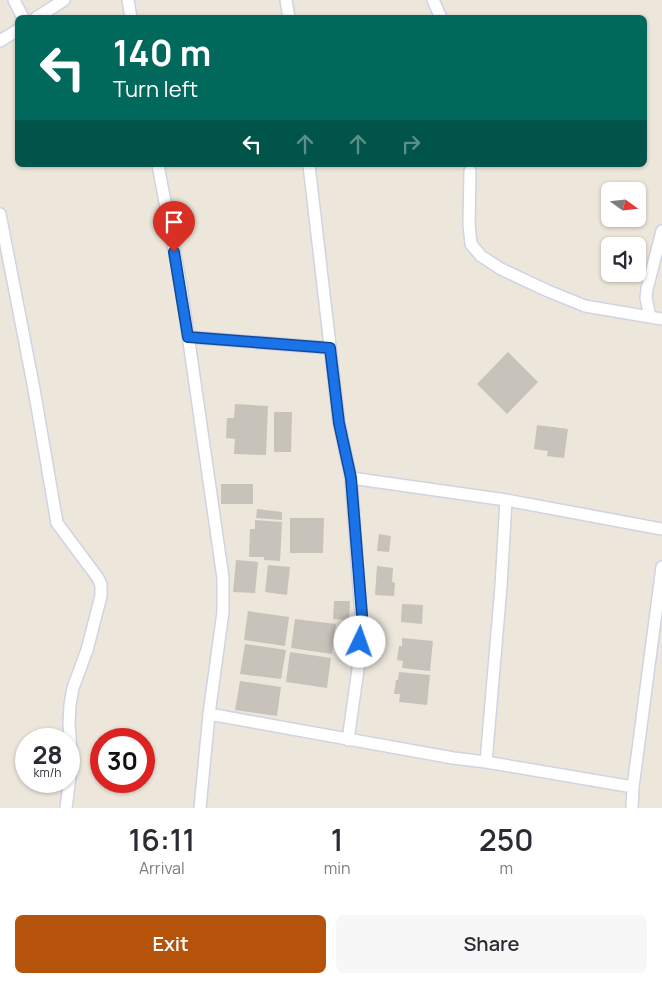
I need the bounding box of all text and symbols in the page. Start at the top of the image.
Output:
text: 140 m [113,29,211,77]
icon: left [30,35,95,100]
text: Turn left [113,74,198,104]
icon: left [238,130,266,158]
icon: ahead [291,130,319,158]
icon: ahead [344,130,372,158]
icon: right [397,130,425,158]
north arrow [601,182,646,228]
map controls [601,182,646,282]
pin [153,201,195,252]
icon: arrive [160,208,188,236]
button: sound [601,237,646,282]
position arrow [333,615,385,667]
speed limit sign: 30 [90,728,155,793]
text: 28 [32,737,63,772]
text: km/h [34,764,61,781]
text: 16:11 [129,819,195,860]
text: 1 [331,819,343,860]
text: 250 [479,819,533,860]
text: Arrival [139,857,185,879]
text: min [324,857,350,879]
text: m [499,857,513,879]
button: Exit [15,915,326,973]
button: Share [336,915,647,973]

